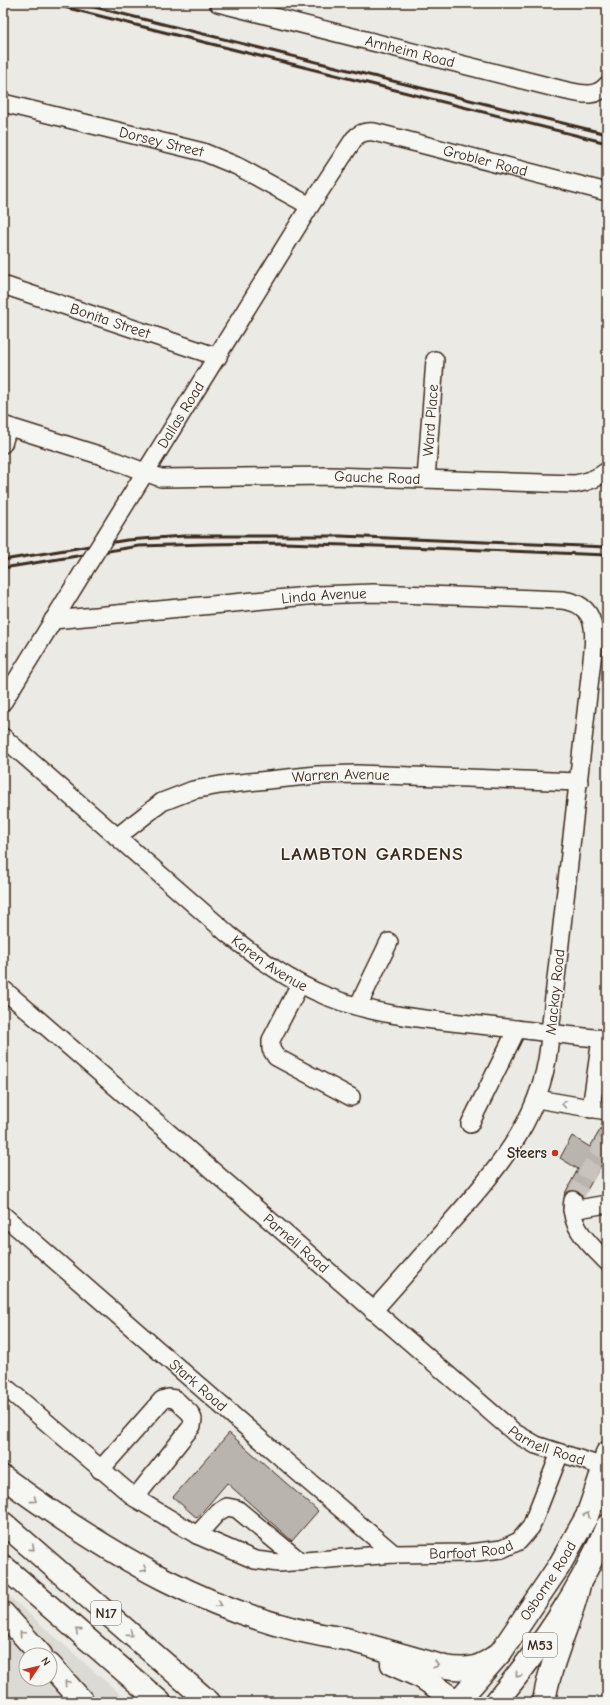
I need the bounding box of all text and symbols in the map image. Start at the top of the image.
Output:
street label: Arnheim Road [363,31,457,71]
street label: Dorsey Street [117,123,206,161]
street label: Grobler Road [441,141,530,180]
street label: Bonita Street [68,299,153,343]
street label: Dallas Road [153,378,208,452]
street label: Ward Place [419,383,442,457]
street label: Gauche Road [334,467,421,488]
street label: Linda Avenue [280,584,367,607]
street label: Warren Avenue [291,765,391,787]
district label: LAMBTON GARDENS [280,843,464,865]
street label: Karen Avenue [228,931,311,995]
street label: Mackay Road [542,948,568,1036]
one-way arrow [561,1100,567,1109]
place label: Steers [507,1144,547,1162]
marker: Steers [550,1148,560,1158]
street label: Parnell Road [260,1210,333,1277]
street label: Stark Road [166,1355,231,1415]
street label: Parnell Road [504,1422,587,1469]
one-way arrow [30,1495,37,1502]
one-way arrow [582,1511,590,1519]
street label: Barfoot Road [429,1536,516,1563]
street label: Osborne Road [516,1538,580,1624]
one-way arrow [28,1544,35,1551]
one-way arrow [140,1565,148,1572]
one-way arrow [215,1599,222,1607]
road number: N17 [91,1601,121,1625]
one-way arrow [75,1628,82,1635]
one-way arrow [125,1629,133,1637]
one-way arrow [19,1631,27,1639]
road number: M53 [523,1633,557,1657]
north arrow [18,1647,58,1687]
text: N [38,1655,53,1668]
one-way arrow [432,1660,439,1669]
one-way arrow [515,1671,522,1678]
one-way arrow [64,1680,71,1688]

